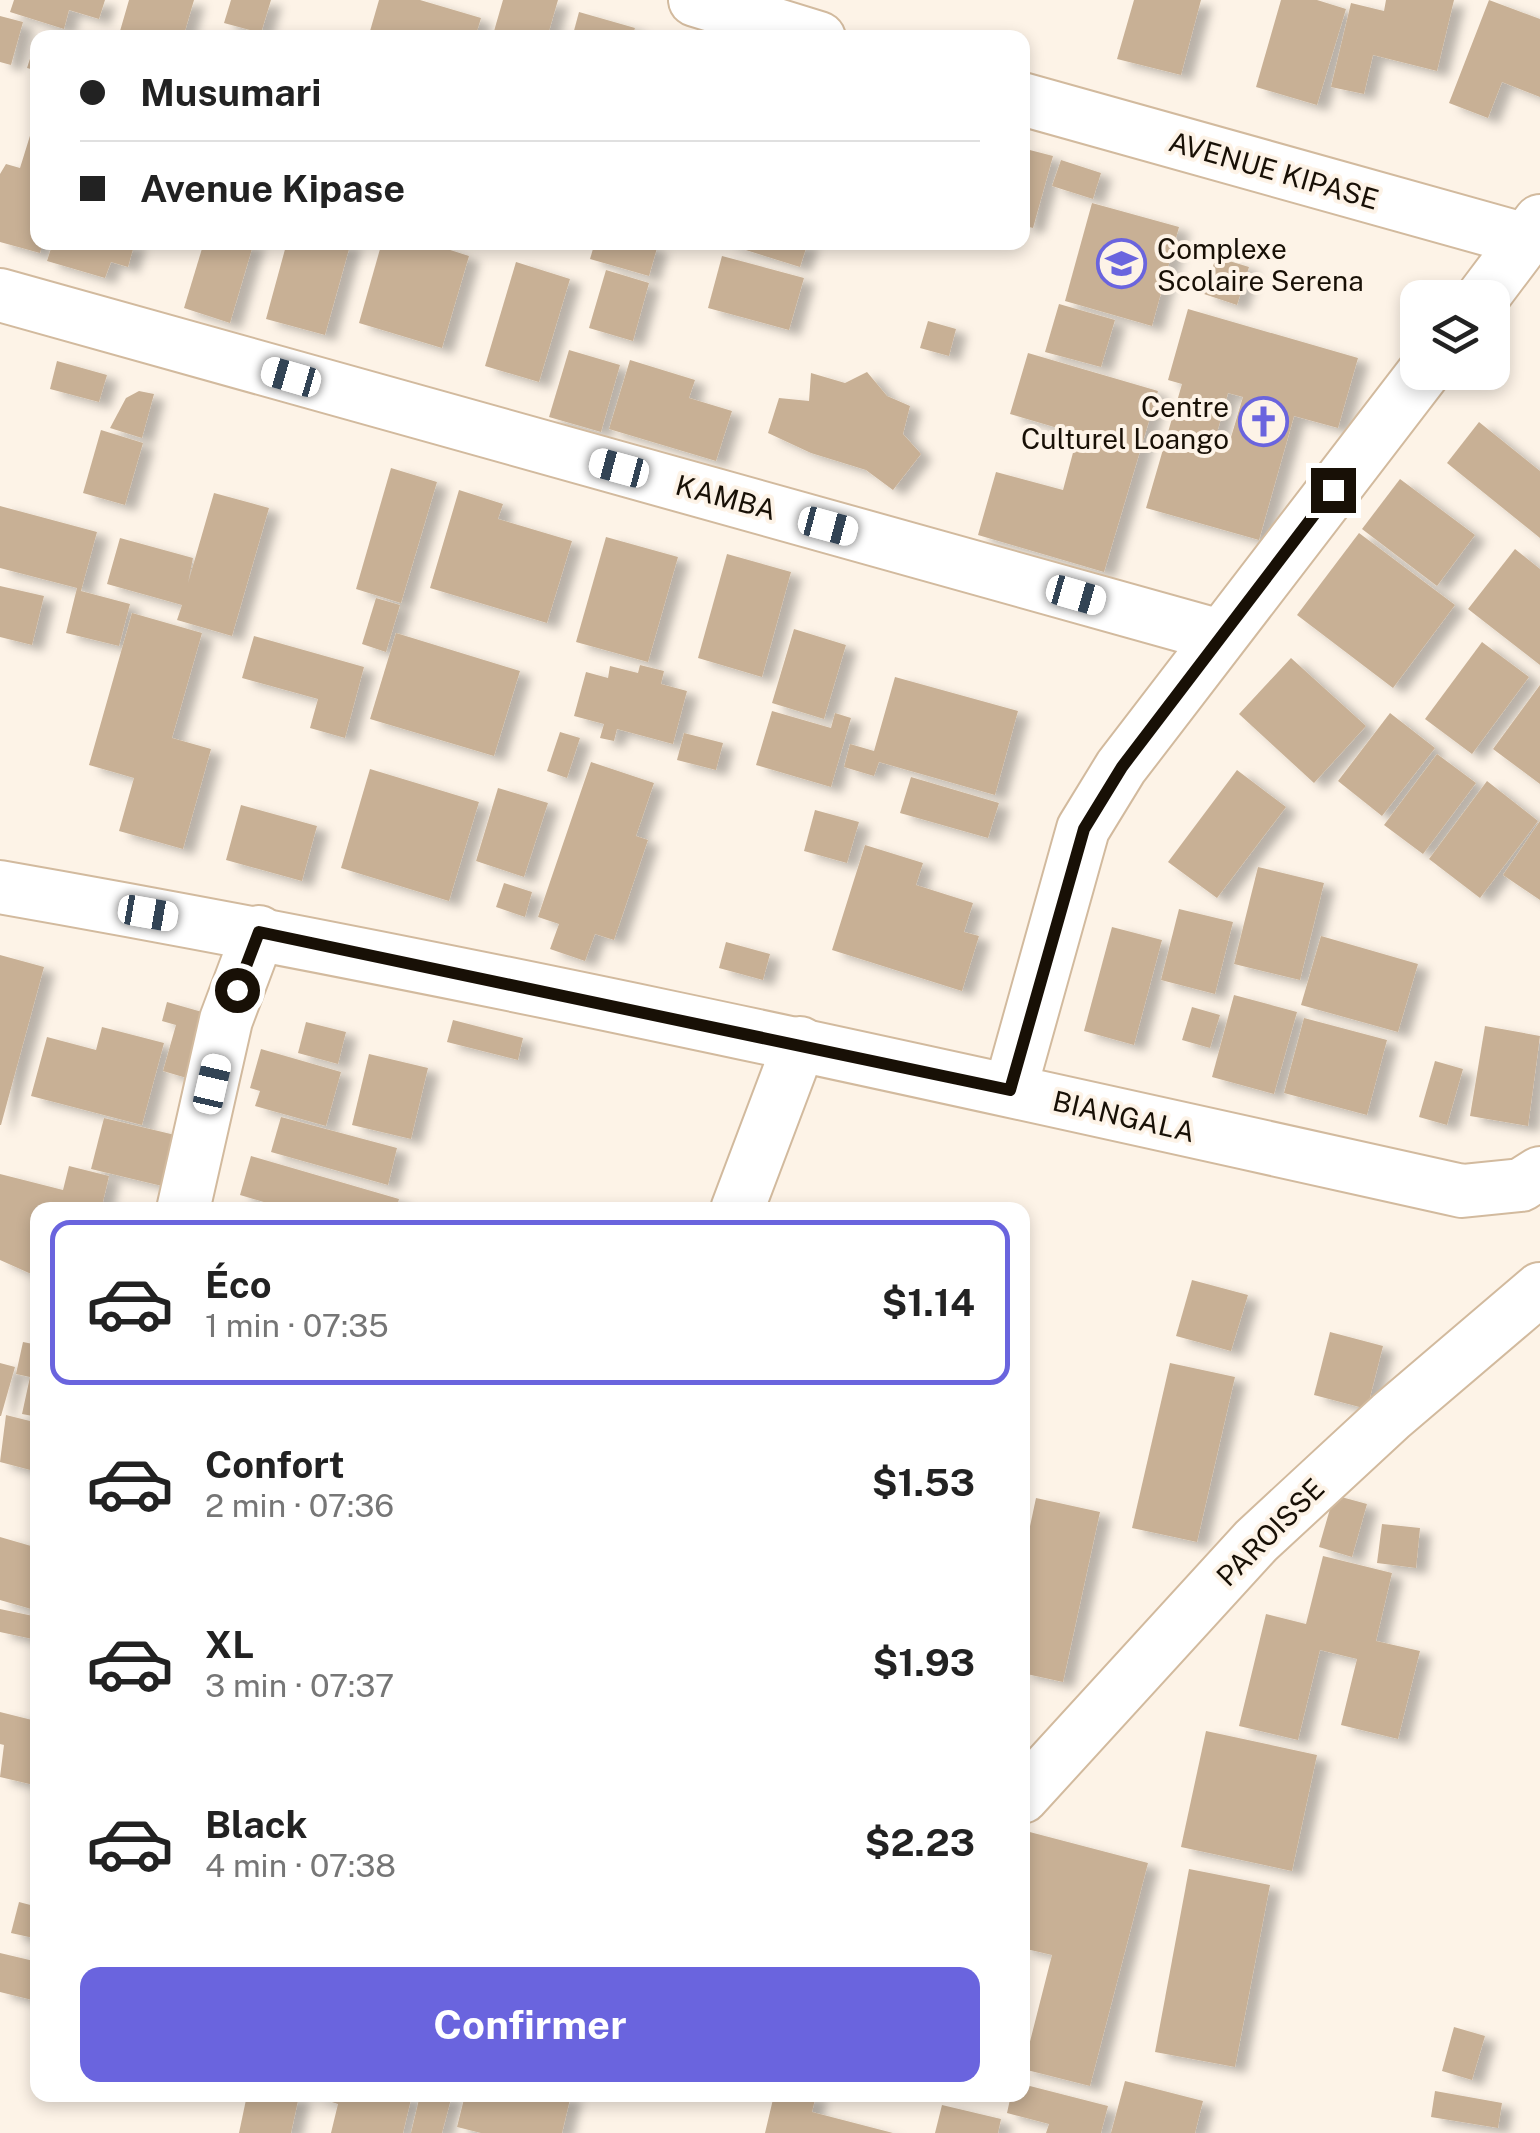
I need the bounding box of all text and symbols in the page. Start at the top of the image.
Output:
text: Musumari [140,70,321,115]
street label: AVENUE KIPASE [1165,124,1383,216]
text: Avenue Kipase [140,166,405,211]
place label: Complexe Scolaire Serena [1157,232,1364,297]
school or university icon: Complexe Scolaire Serena [1096,238,1148,290]
map controls [1400,280,1510,390]
button: layers [1400,280,1510,390]
car [258,354,324,400]
place label: Centre Culturel Loango [1021,390,1229,455]
church icon: Centre Culturel Loango [1238,396,1290,448]
car [586,446,652,490]
street label: KAMBA [672,468,780,526]
route end [1311,468,1356,513]
car [795,504,861,548]
car [1043,572,1109,618]
car [116,893,180,933]
route start [215,968,260,1013]
car [191,1051,233,1117]
street label: BIANGALA [1050,1084,1198,1148]
icon: car [85,1258,175,1348]
text: Éco [205,1262,272,1307]
text: $1.14 [881,1280,975,1325]
text: 1 min · 07:35 [205,1307,389,1344]
icon: car [85,1438,175,1528]
text: Confort [205,1442,345,1487]
text: $1.53 [872,1460,975,1505]
street label: PAROISSE [1209,1471,1331,1593]
text: 2 min · 07:36 [205,1487,394,1524]
icon: car [85,1618,175,1708]
text: XL [205,1622,254,1667]
text: $1.93 [872,1640,975,1685]
text: 3 min · 07:37 [205,1667,394,1704]
icon: car [85,1798,175,1888]
text: Black [205,1802,308,1847]
text: $2.23 [865,1820,975,1865]
text: 4 min · 07:38 [205,1847,396,1884]
button: Confirmer [80,1967,980,2082]

